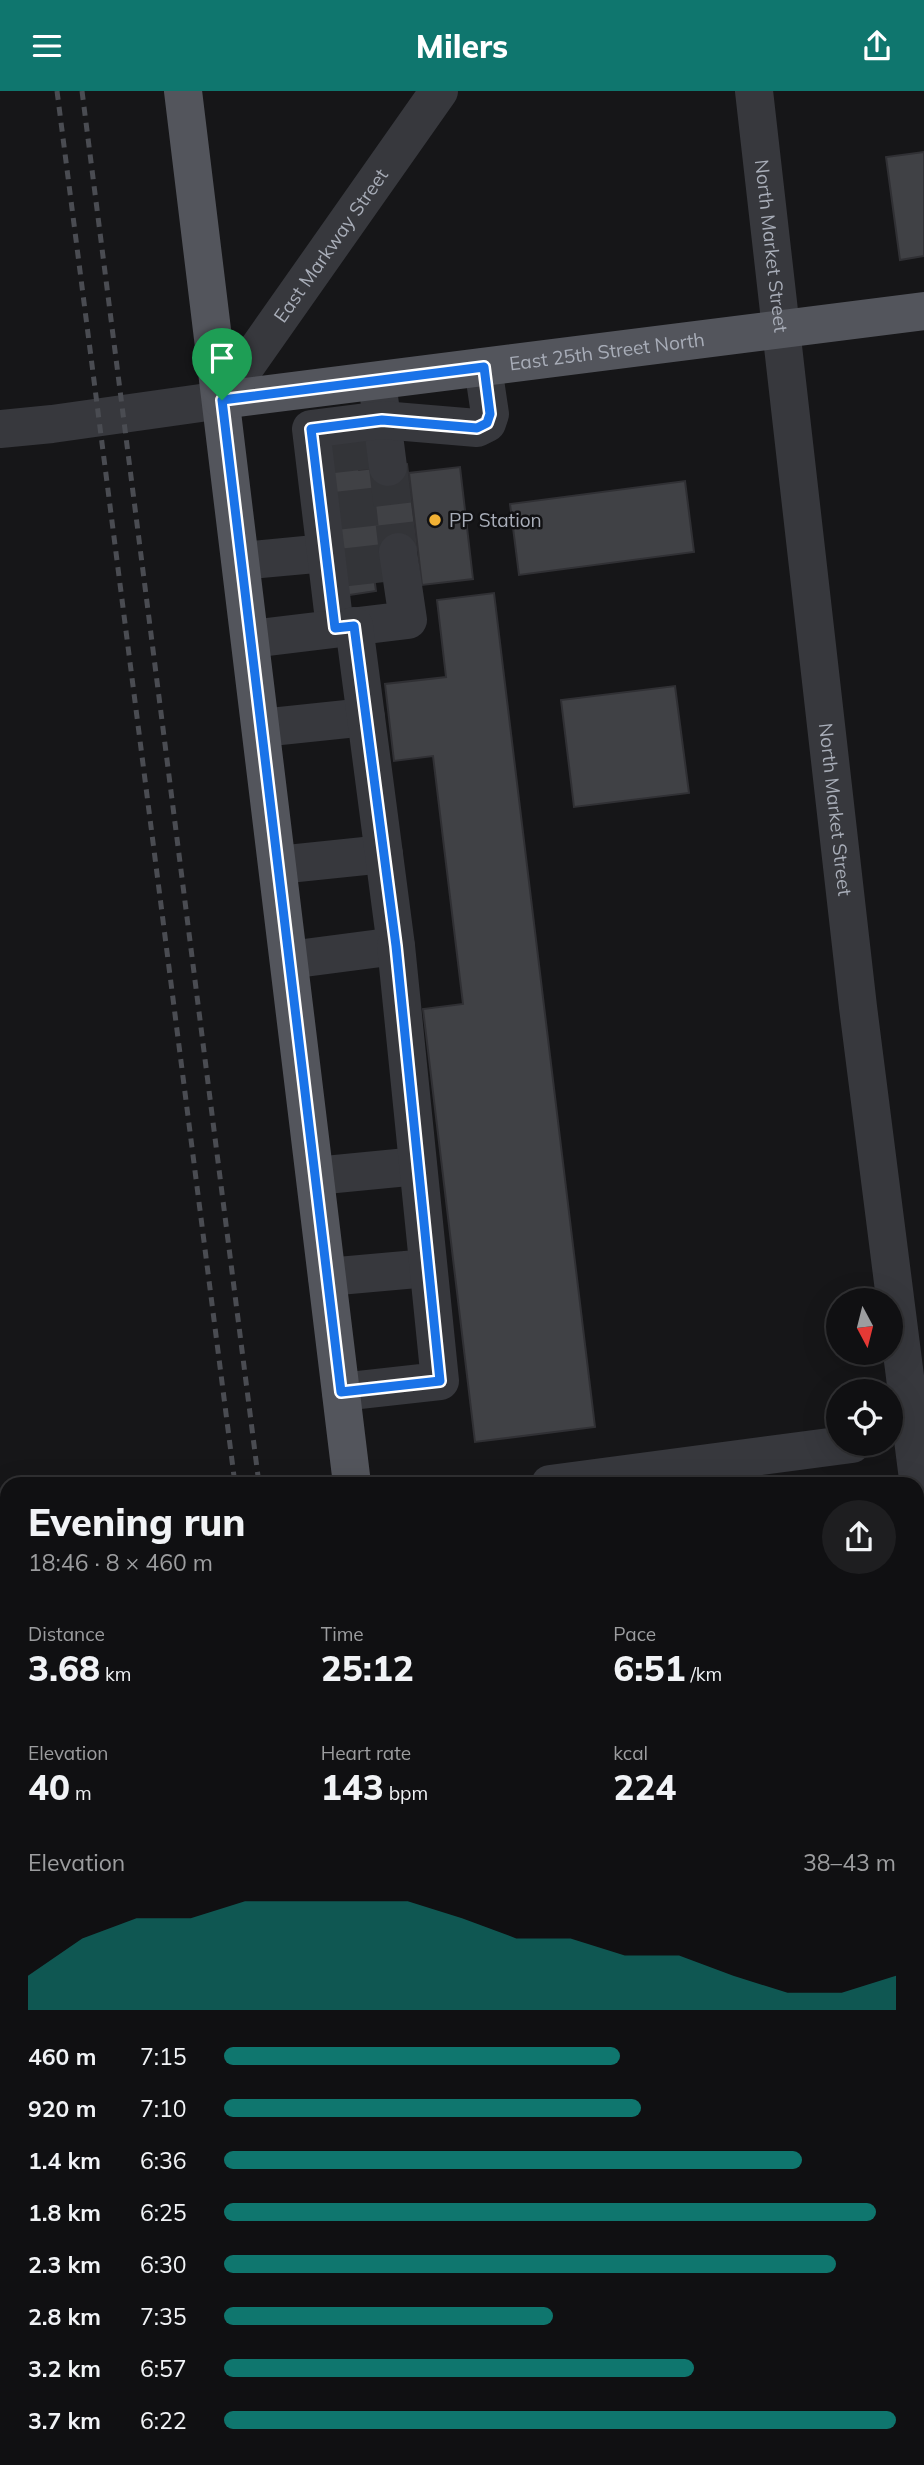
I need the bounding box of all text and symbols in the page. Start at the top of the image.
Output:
text: Milers [416,26,508,66]
icon: menu [28,27,66,65]
icon: share [858,27,896,65]
street label: North Market Street [750,158,793,334]
street label: East Markway Street [268,163,393,327]
street label: East 25th Street North [508,327,706,375]
pin [192,328,252,400]
icon: arrive [203,339,241,377]
place label: PP Station [449,508,542,532]
marker: PP Station [427,512,443,528]
street label: North Market Street [814,722,857,898]
north arrow [826,1288,903,1365]
map controls [826,1288,903,1456]
button: locate [826,1379,903,1456]
text: Evening run [28,1498,246,1546]
button: share [822,1500,896,1574]
text: 18:46 · 8 × 460 m [28,1548,213,1577]
text: Distance [28,1622,105,1646]
text: Time [321,1622,364,1646]
text: Pace [613,1622,656,1646]
text: 3.68 [28,1646,100,1690]
text: 25:12 [321,1646,414,1690]
text: 6:51 [613,1646,685,1690]
text: km [100,1662,132,1686]
text: /km [685,1662,722,1686]
text: Elevation [28,1741,108,1765]
text: Heart rate [321,1741,411,1765]
text: kcal [613,1741,648,1765]
text: 40 [28,1765,70,1809]
text: 143 [321,1765,384,1809]
text: 224 [613,1765,676,1809]
text: m [70,1781,92,1805]
text: bpm [384,1781,428,1805]
text: Elevation [28,1848,125,1877]
text: 38–43 m [803,1848,896,1877]
text: 460 m [28,2042,96,2071]
text: 7:15 [140,2042,187,2071]
text: 920 m [28,2094,96,2123]
text: 7:10 [140,2094,187,2123]
text: 1.4 km [28,2146,101,2175]
text: 6:36 [140,2146,187,2175]
text: 1.8 km [28,2198,101,2227]
text: 6:25 [140,2198,187,2227]
text: 2.3 km [28,2250,101,2279]
text: 6:30 [140,2250,187,2279]
text: 2.8 km [28,2302,101,2331]
text: 7:35 [140,2302,187,2331]
text: 3.2 km [28,2354,101,2383]
text: 6:57 [140,2354,187,2383]
text: 3.7 km [28,2406,101,2435]
text: 6:22 [140,2406,187,2435]

